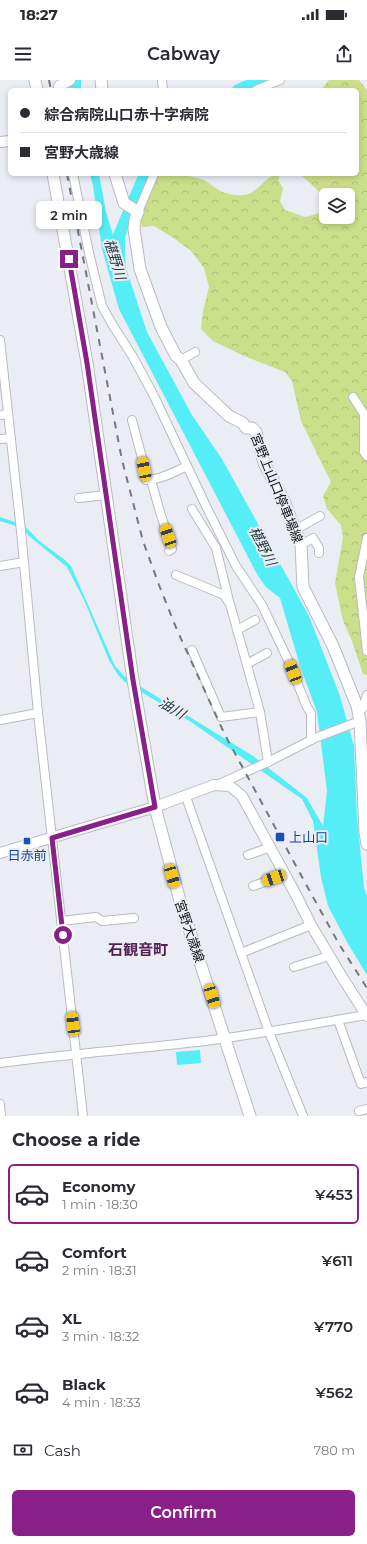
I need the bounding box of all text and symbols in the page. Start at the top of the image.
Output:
text: 18:27 [20,5,58,24]
icon: menu [12,43,34,65]
text: Cabway [147,43,220,65]
icon: share [333,43,355,65]
text: 綜合病院山口赤十字病院 [44,105,209,124]
text: 宮野大歳線 [44,143,119,162]
map controls [319,188,355,224]
button: layers [319,188,355,224]
callout: 2 min [36,201,102,229]
text: 2 min [50,207,88,223]
water label: 椹野川 [100,236,130,284]
route end [60,250,78,268]
street label: 宮野上山口停車場線 [248,431,306,545]
car [136,456,152,482]
car [158,523,178,549]
water label: 椹野川 [245,523,281,571]
car [283,659,303,685]
water label: 油川 [155,693,190,724]
place label: 上山口 [289,829,328,845]
marker: 上山口 [274,831,286,843]
marker: 日赤前 [22,836,32,846]
place label: 日赤前 [7,847,47,863]
car [163,863,181,889]
car [261,868,287,888]
street label: 宮野大歳線 [172,898,208,964]
route start [54,926,72,944]
district label: 石観音町 [108,940,168,959]
car [203,983,221,1009]
car [66,1011,80,1037]
text: Choose a ride [12,1129,140,1151]
icon: car [14,1176,50,1212]
text: Economy [62,1177,135,1196]
text: ¥453 [315,1185,353,1204]
text: 1 min · 18:30 [62,1196,138,1212]
icon: car [14,1242,50,1278]
text: Comfort [62,1243,127,1262]
text: ¥611 [322,1251,353,1270]
text: 2 min · 18:31 [62,1262,137,1278]
icon: car [14,1308,50,1344]
text: XL [62,1309,81,1328]
text: ¥770 [314,1317,353,1336]
text: 3 min · 18:32 [62,1328,139,1344]
icon: car [14,1374,50,1410]
text: Black [62,1375,106,1394]
text: ¥562 [315,1383,353,1402]
text: 4 min · 18:33 [62,1394,141,1410]
icon: cash [12,1439,34,1461]
text: Cash [44,1441,81,1460]
text: 780 m [313,1442,355,1458]
button: Confirm [12,1490,355,1536]

